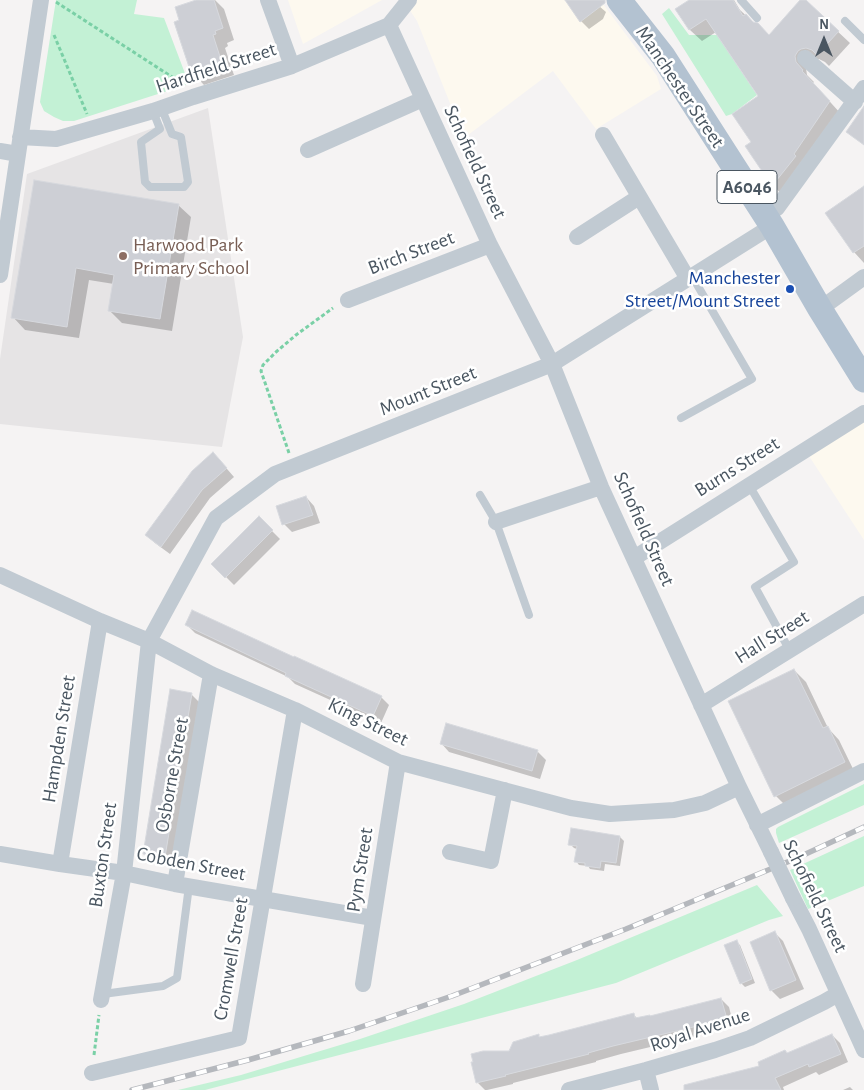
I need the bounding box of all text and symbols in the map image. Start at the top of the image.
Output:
north arrow [799,15,849,65]
text: N [819,18,829,32]
street label: Manchester Street [630,22,730,152]
street label: Hardfield Street [153,37,279,99]
street label: Schofield Street [438,101,512,223]
road number: A6046 [717,170,777,203]
street label: Birch Street [364,226,458,280]
place label: Harwood Park Primary School [133,233,250,280]
marker: Harwood Park Primary School [117,250,129,262]
place label: Manchester Street/Mount Street [625,266,780,313]
marker: Manchester Street/Mount Street [784,283,796,295]
street label: Mount Street [376,361,480,421]
street label: Burns Street [690,432,784,502]
street label: Schofield Street [608,468,680,590]
street label: Hall Street [731,605,813,669]
street label: Hampden Street [37,674,81,804]
street label: King Street [324,692,412,752]
street label: Osborne Street [150,716,194,834]
street label: Buxton Street [84,801,122,909]
street label: Pym Street [341,826,379,914]
street label: Schofield Street [777,836,853,956]
street label: Cobden Street [135,842,247,886]
street label: Cromwell Street [208,896,254,1022]
street label: Royal Avenue [647,1003,753,1057]

